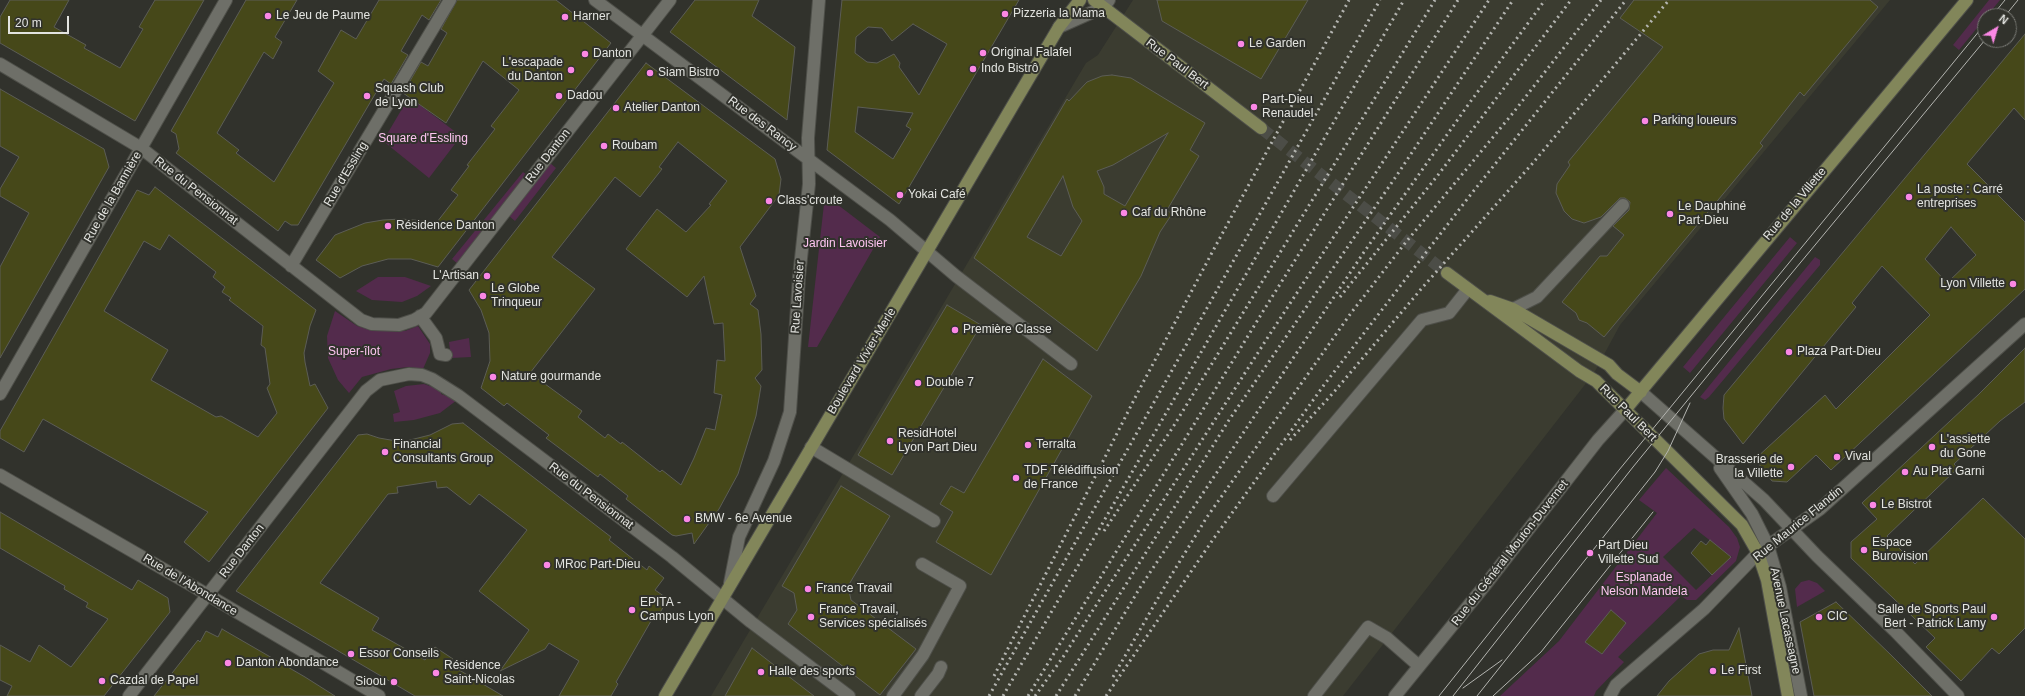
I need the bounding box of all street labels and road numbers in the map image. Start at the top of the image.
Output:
street label: Rue Paul Bert [1143,36,1211,92]
street label: Rue des Rancy [725,94,799,154]
street label: Rue Danton [523,126,573,186]
street label: Rue d'Essling [321,139,371,209]
street label: Rue de la Bannière [81,149,145,245]
street label: Rue du Pensionnat [151,154,241,228]
street label: Rue de la Villette [1760,165,1830,243]
street label: Rue Lavoisier [788,260,808,334]
street label: Boulevard Vivier-Merle [825,305,899,417]
street label: Rue Paul Bert [1596,381,1660,445]
street label: Rue du Pensionnat [546,460,636,532]
street label: Rue du Général Mouton-Duvernet [1449,477,1571,629]
street label: Rue Maurice Flandin [1750,484,1846,564]
street label: Rue Danton [217,521,267,581]
street label: Rue de l'Abondance [140,551,240,619]
street label: Avenue Lacassagne [1767,566,1803,676]

